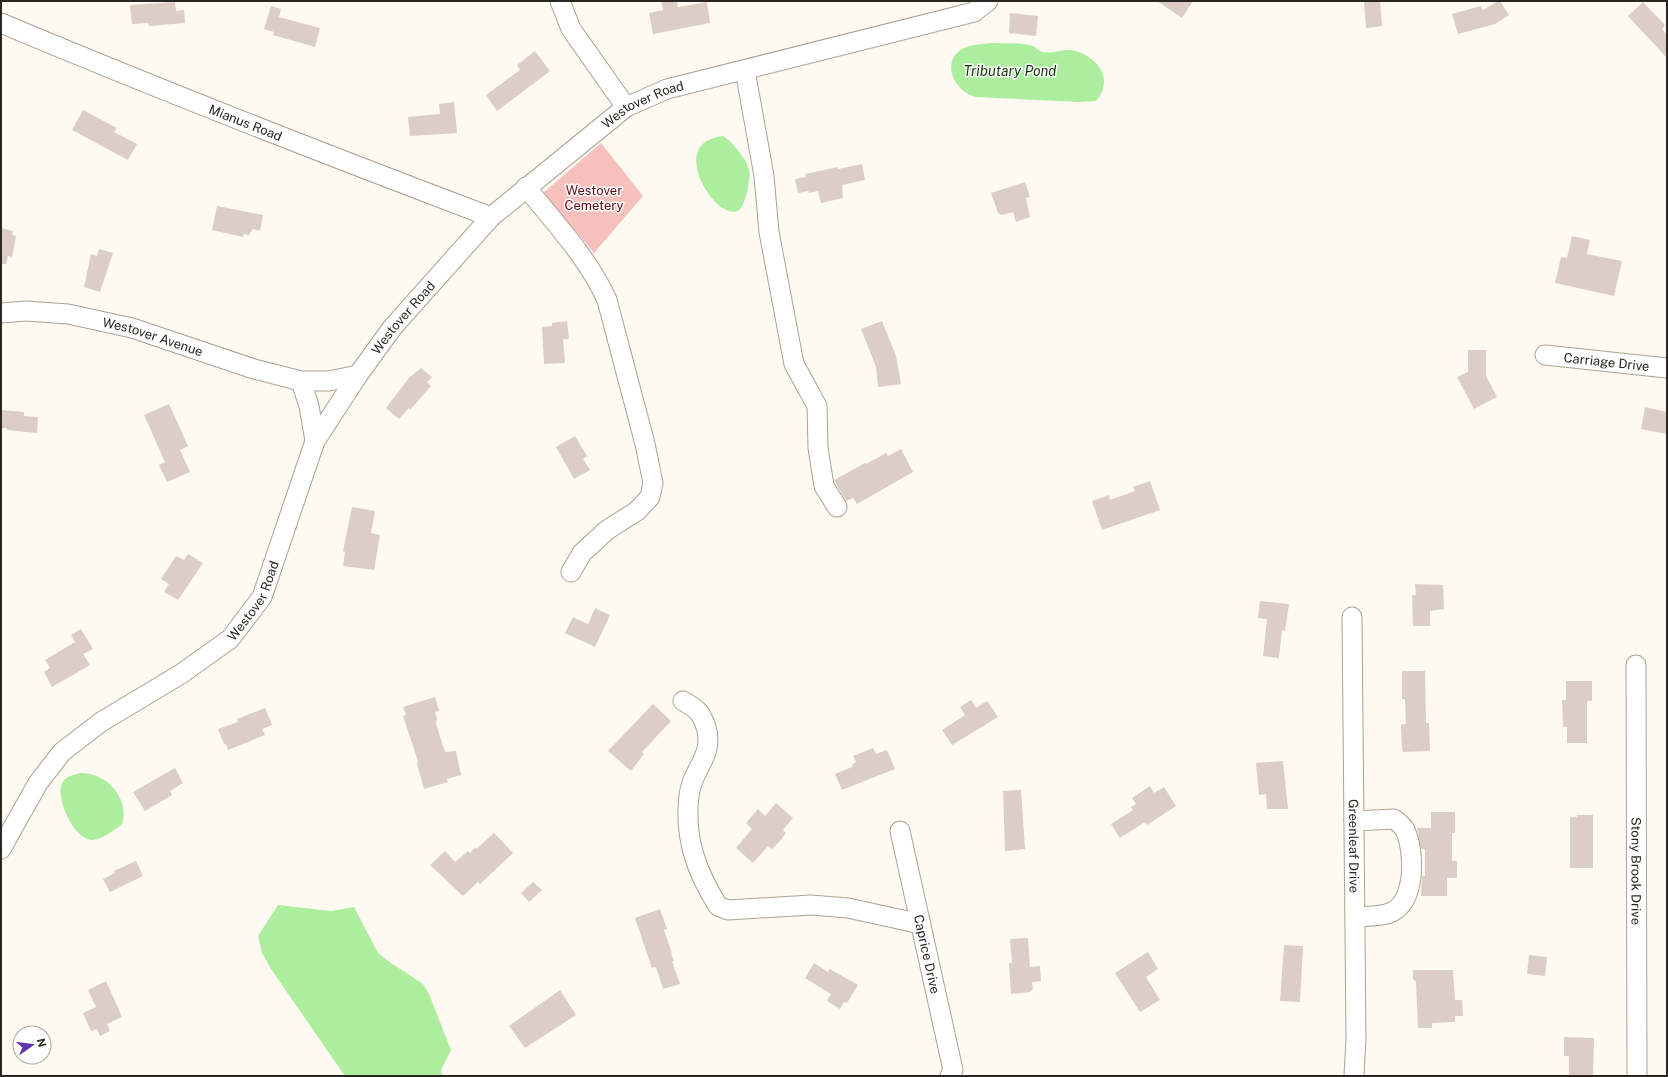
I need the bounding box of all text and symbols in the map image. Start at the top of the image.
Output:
water label: Tributary Pond [964,63,1056,79]
street label: Westover Road [599,78,685,131]
street label: Mianus Road [207,101,284,144]
park label: Westover Cemetery [564,183,624,213]
street label: Westover Road [368,278,438,357]
street label: Westover Avenue [101,314,205,359]
street label: Carriage Drive [1563,350,1650,374]
street label: Westover Road [224,559,281,643]
street label: Greenleaf Drive [1346,799,1362,893]
street label: Stony Brook Drive [1629,817,1644,925]
street label: Caprice Drive [911,913,943,995]
north arrow [12,1025,52,1065]
text: N [35,1037,49,1048]

